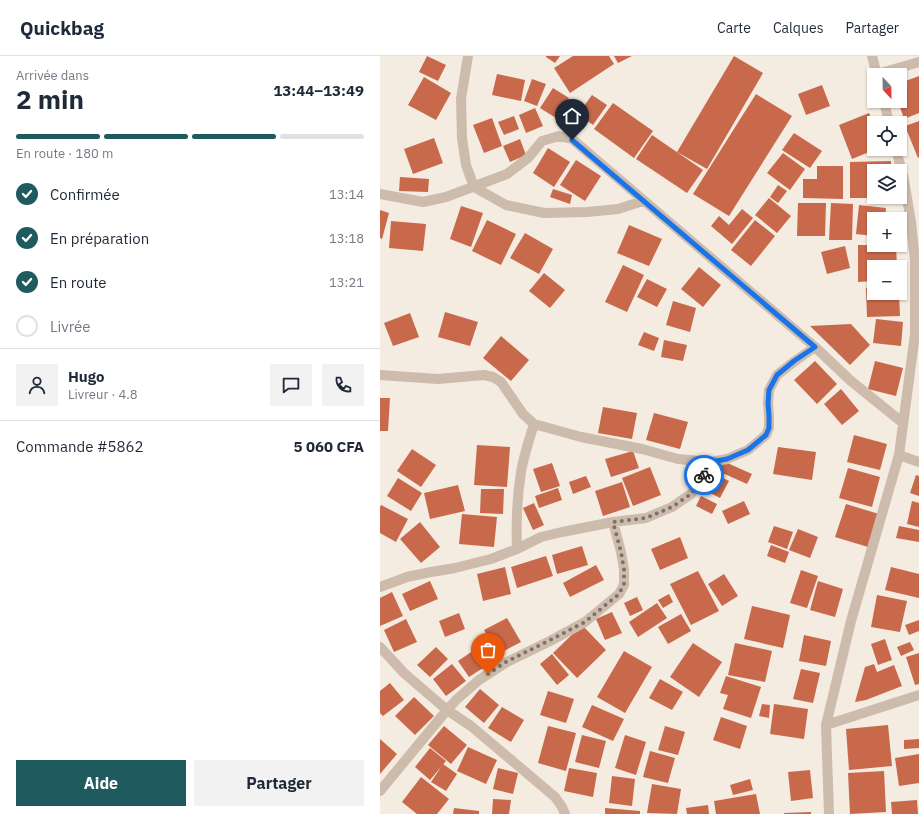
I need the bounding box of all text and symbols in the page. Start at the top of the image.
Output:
text: Quickbag [20,16,104,40]
text: Carte [717,19,751,37]
text: Calques [773,19,823,37]
text: Partager [845,19,899,37]
text: Arrivée dans [16,67,89,84]
north arrow [867,68,907,108]
map controls [867,68,907,300]
text: 13:44–13:49 [273,81,364,100]
text: 2 min [16,82,84,116]
pin [555,99,589,140]
icon: home [561,105,583,127]
button: locate [867,116,907,156]
text: En route · 180 m [16,145,113,162]
button: layers [867,164,907,204]
icon: check [16,183,38,205]
text: Confirmée [50,185,120,204]
text: 13:14 [329,186,364,203]
button: + [867,212,907,252]
icon: check [16,227,38,249]
text: En préparation [50,229,149,248]
text: 13:18 [329,230,364,247]
button: − [867,260,907,300]
icon: check [16,271,38,293]
text: En route [50,273,107,292]
text: 13:21 [329,274,364,291]
text: Livrée [50,317,91,336]
button: person [16,364,58,406]
button: chat [270,364,312,406]
button: phone [322,364,364,406]
text: Hugo [68,367,104,386]
text: Livreur · 4.8 [68,386,138,403]
text: Commande #5862 [16,437,144,456]
text: 5 060 CFA [293,437,364,456]
courier [684,455,724,495]
icon: bike [693,464,715,486]
pin [471,633,505,674]
icon: bag [477,639,499,661]
button: Aide [16,760,186,806]
button: Partager [194,760,364,806]

